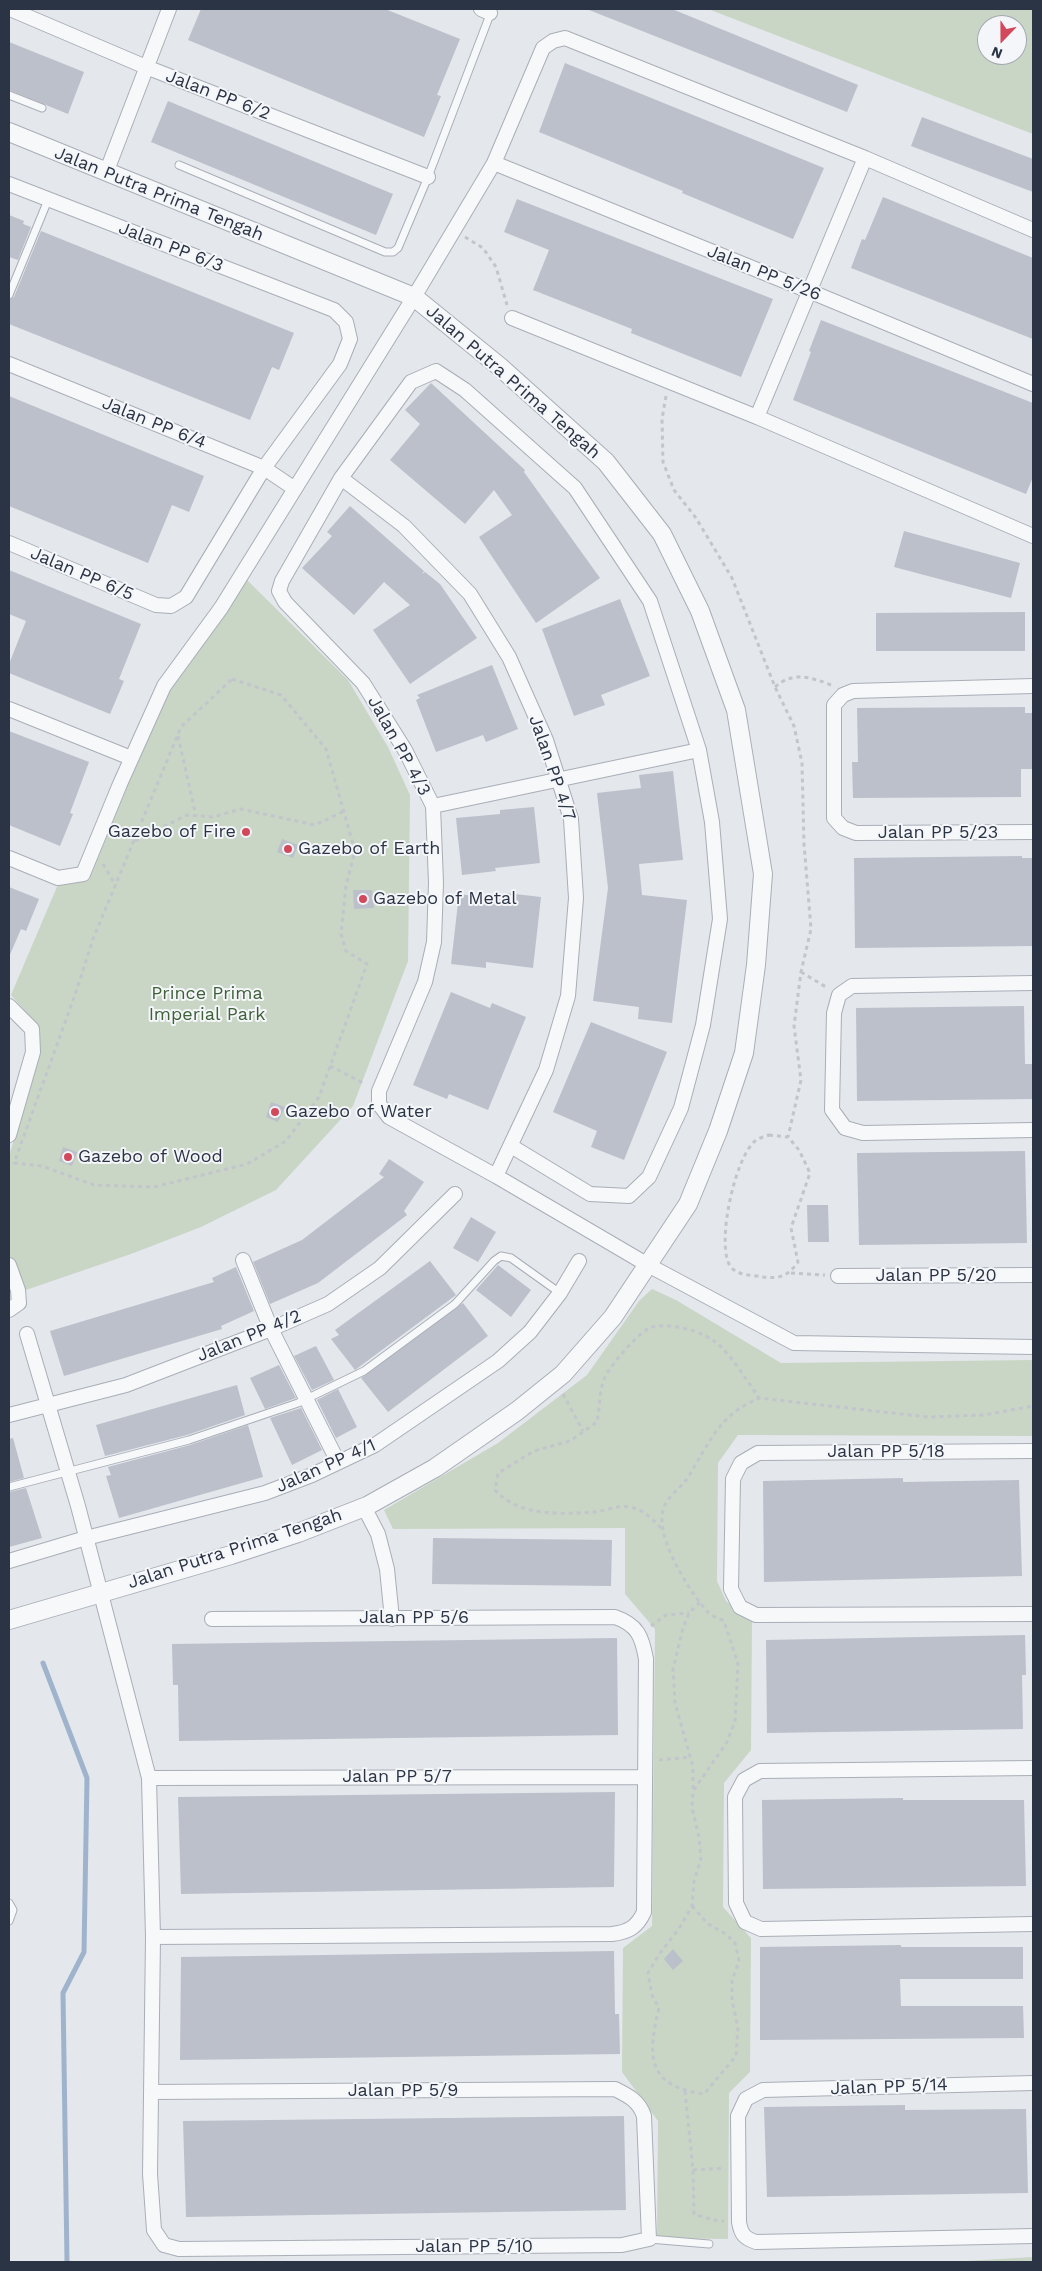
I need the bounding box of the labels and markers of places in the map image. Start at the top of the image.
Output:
place label: Gazebo of Fire [108,821,236,843]
marker: Gazebo of Fire [240,826,252,838]
place label: Gazebo of Earth [298,838,440,860]
marker: Gazebo of Earth [282,843,294,855]
place label: Gazebo of Metal [373,888,517,910]
marker: Gazebo of Metal [357,893,369,905]
place label: Gazebo of Water [285,1101,432,1123]
marker: Gazebo of Water [269,1106,281,1118]
place label: Gazebo of Wood [78,1146,223,1168]
marker: Gazebo of Wood [62,1151,74,1163]

